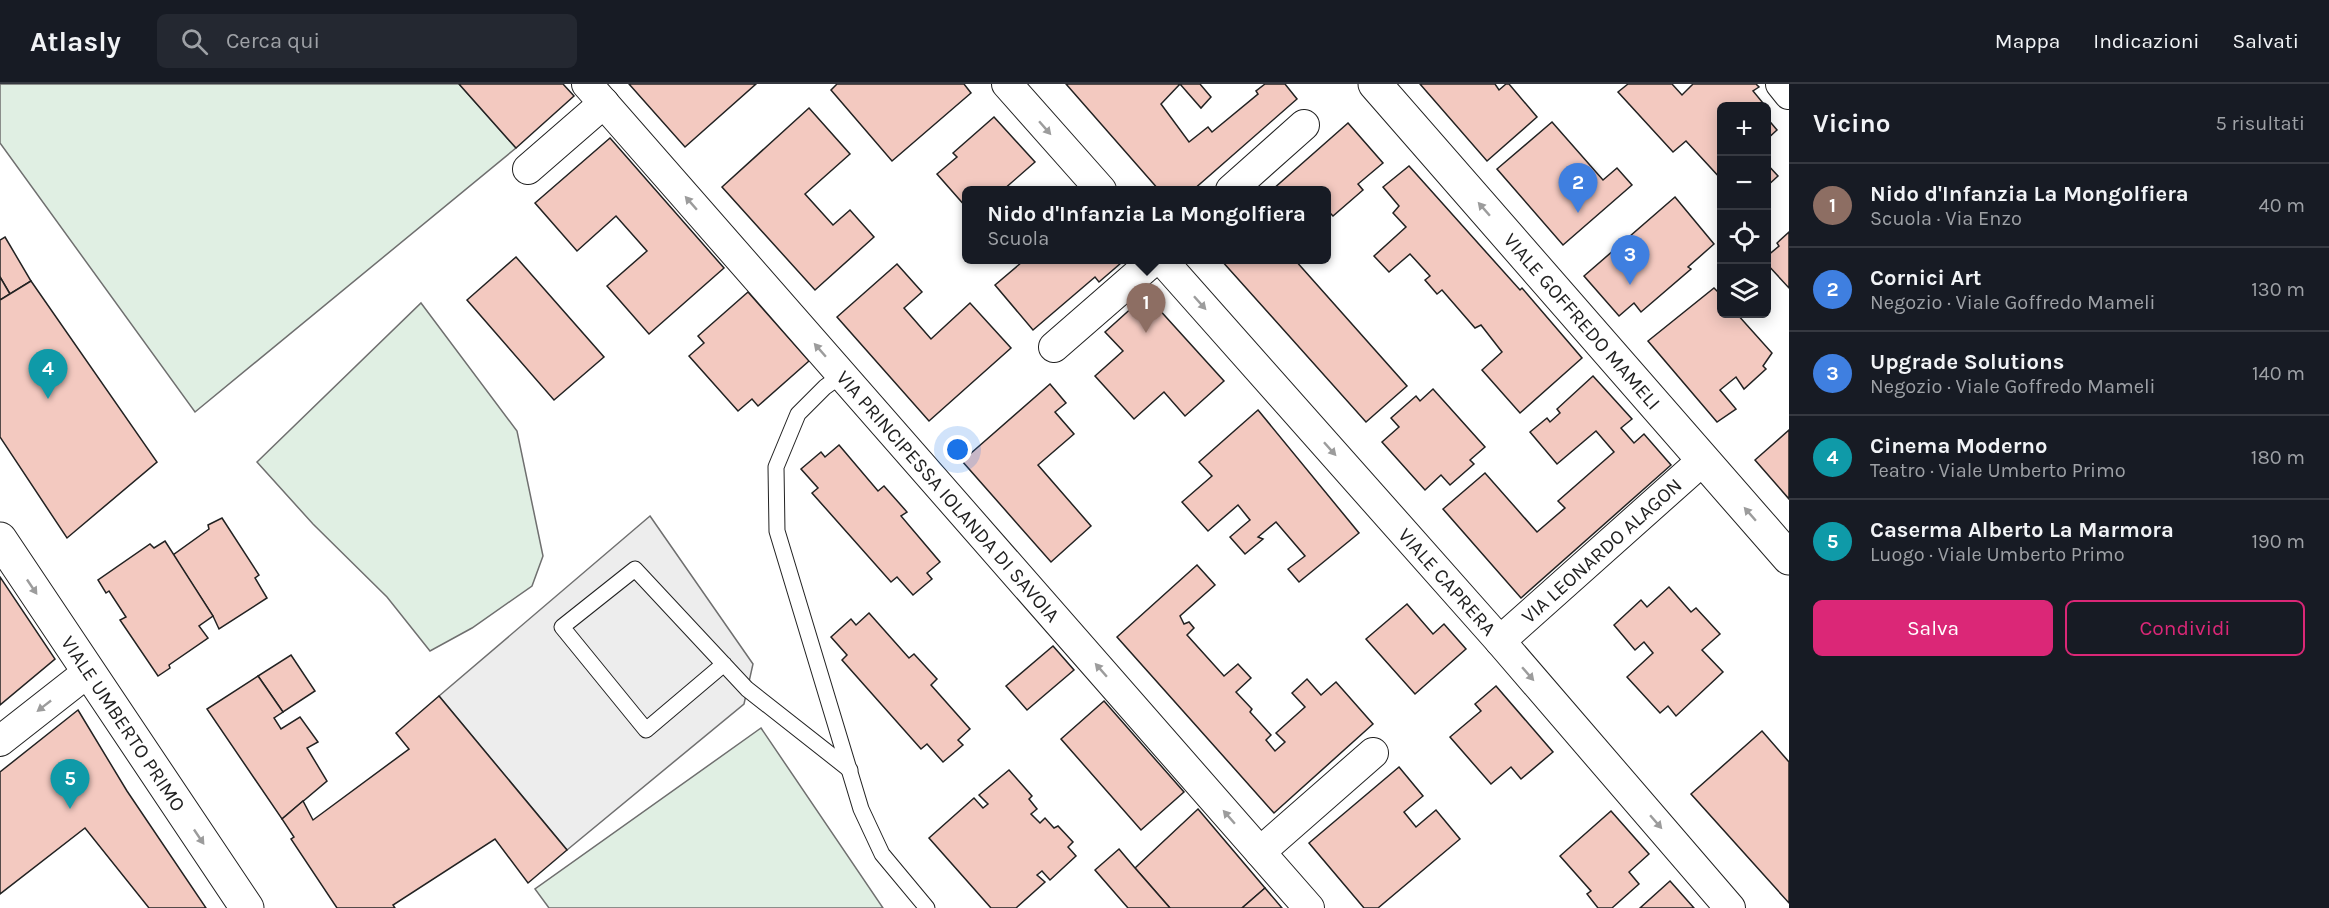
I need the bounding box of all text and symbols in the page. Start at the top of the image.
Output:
search box [157,14,577,68]
text: Atlasly [30,25,121,58]
icon: search [178,25,211,58]
text: Cerca qui [226,28,320,54]
text: Mappa [1995,29,2060,53]
text: Indicazioni [2093,29,2200,53]
text: Salvati [2233,29,2299,53]
map controls [1717,102,1771,318]
button: + [1717,102,1771,156]
text: Vicino [1813,108,1890,139]
text: 5 risultati [2216,112,2305,135]
one-way arrow [1038,120,1051,135]
button: − [1717,156,1771,210]
pin: 2 [1558,164,1598,213]
text: Nido d'Infanzia La Mongolfiera [1870,181,2189,207]
popup [962,186,1331,264]
text: 1 [1829,194,1836,217]
text: 40 m [2259,194,2305,217]
one-way arrow [685,196,698,211]
text: Nido d'Infanzia La Mongolfiera [987,201,1306,227]
one-way arrow [1478,202,1491,217]
text: Scuola · Via Enzo [1870,207,2022,230]
button: locate [1717,210,1771,264]
text: Scuola [987,227,1049,250]
street label: VIALE GOFFREDO MAMELI [1499,228,1665,414]
pin: 3 [1610,236,1650,285]
button: layers [1717,264,1771,318]
text: Cornici Art [1870,265,1981,291]
text: 2 [1826,278,1839,301]
text: 130 m [2251,278,2305,301]
pin: 1 [1126,284,1166,333]
text: Negozio · Viale Goffredo Mameli [1870,291,2156,314]
one-way arrow [1193,295,1206,310]
one-way arrow [813,342,827,357]
text: Upgrade Solutions [1870,349,2064,375]
pin: 4 [28,350,68,399]
text: 3 [1826,362,1839,385]
text: 140 m [2252,362,2305,385]
street label: VIA PRINCIPESSA IOLANDA DI SAVOIA [832,366,1064,627]
text: Negozio · Viale Goffredo Mameli [1870,375,2156,398]
text: Cinema Moderno [1870,433,2047,459]
your location [943,435,972,464]
one-way arrow [1323,441,1336,456]
text: 4 [1827,446,1838,469]
text: 180 m [2251,446,2305,469]
text: Teatro · Viale Umberto Primo [1870,459,2126,482]
street label: VIA LEONARDO ALAGON [1517,473,1686,628]
one-way arrow [1744,506,1757,522]
text: Caserma Alberto La Marmora [1870,517,2174,543]
street label: VIALE CAPRERA [1394,523,1501,640]
text: 5 [1827,530,1838,553]
text: 190 m [2251,530,2305,553]
text: Luogo · Viale Umberto Primo [1870,543,2125,566]
one-way arrow [27,579,38,596]
button: Salva [1813,600,2053,656]
button: Condividi [2065,600,2305,656]
street label: VIALE UMBERTO PRIMO [57,631,190,816]
one-way arrow [1095,663,1108,678]
one-way arrow [1521,666,1534,681]
one-way arrow [36,700,52,713]
pin: 5 [50,760,90,809]
one-way arrow [1223,810,1236,825]
one-way arrow [1649,814,1662,830]
one-way arrow [193,829,204,845]

